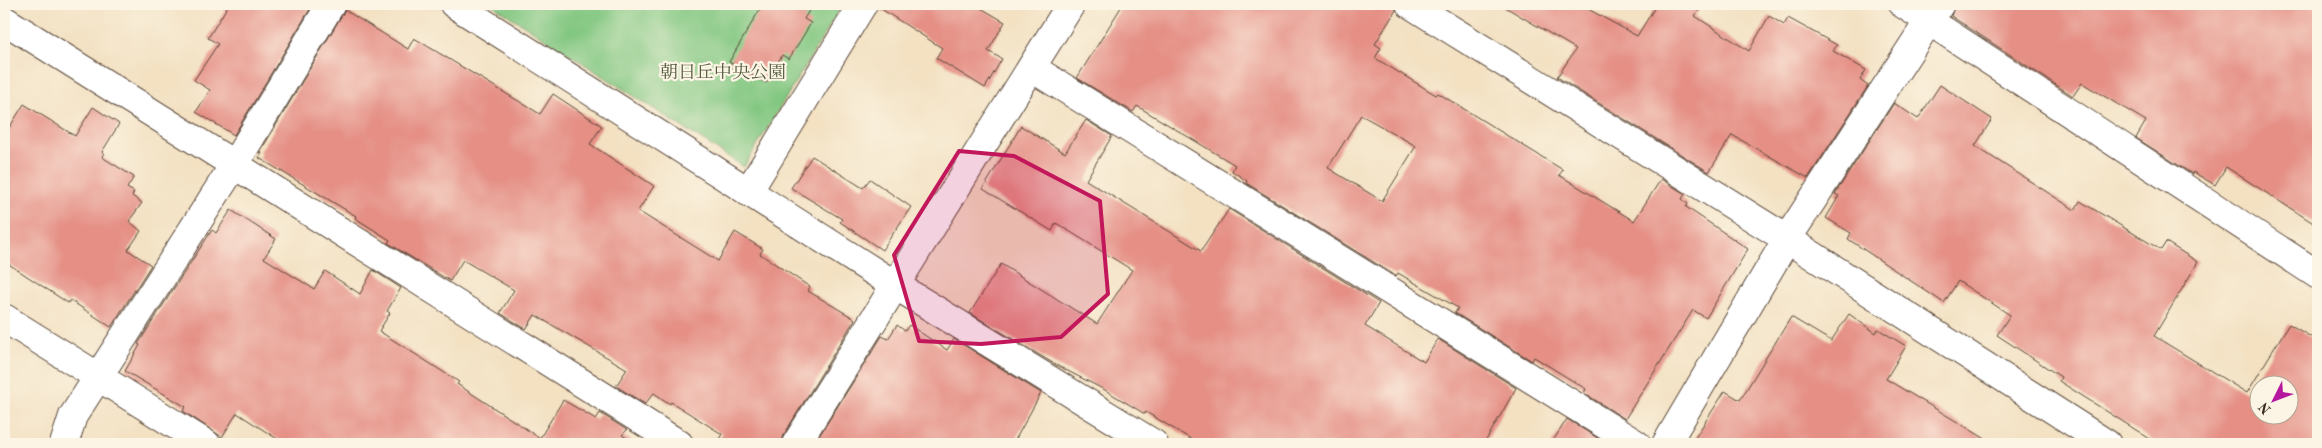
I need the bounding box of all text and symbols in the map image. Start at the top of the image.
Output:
park label: 朝日丘中央公園 [660,62,786,82]
north arrow [2250,376,2300,426]
text: N [2256,399,2274,417]

